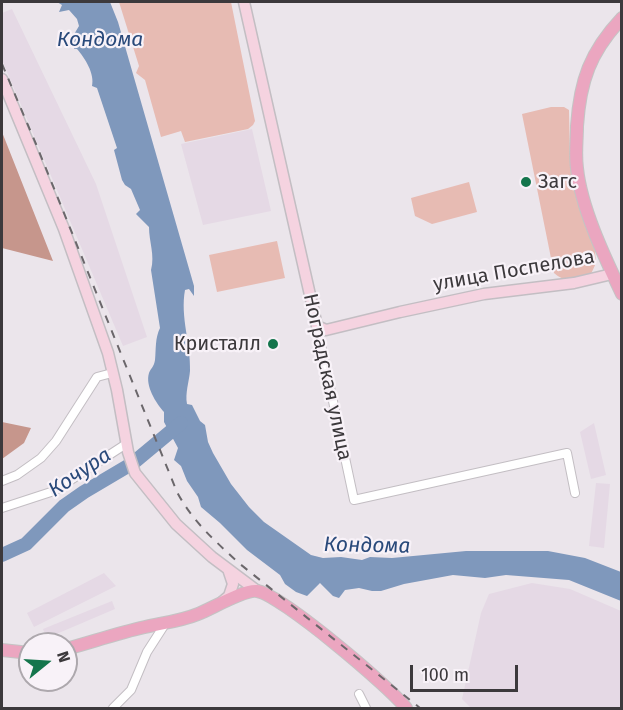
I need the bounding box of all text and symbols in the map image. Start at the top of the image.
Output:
water label: Кондома [57,27,143,53]
place label: Загс [538,170,577,194]
marker: Загс [519,175,533,189]
street label: улица Поспелова [431,245,597,297]
street label: Ноградская улица [298,291,356,463]
place label: Кристалл [174,332,261,356]
marker: Кристалл [266,337,280,351]
water label: Кочура [44,443,116,503]
water label: Кондома [323,533,411,559]
north arrow [18,632,78,692]
text: N [53,649,74,665]
scale bar [413,653,521,691]
text: 100 m [421,664,469,686]

